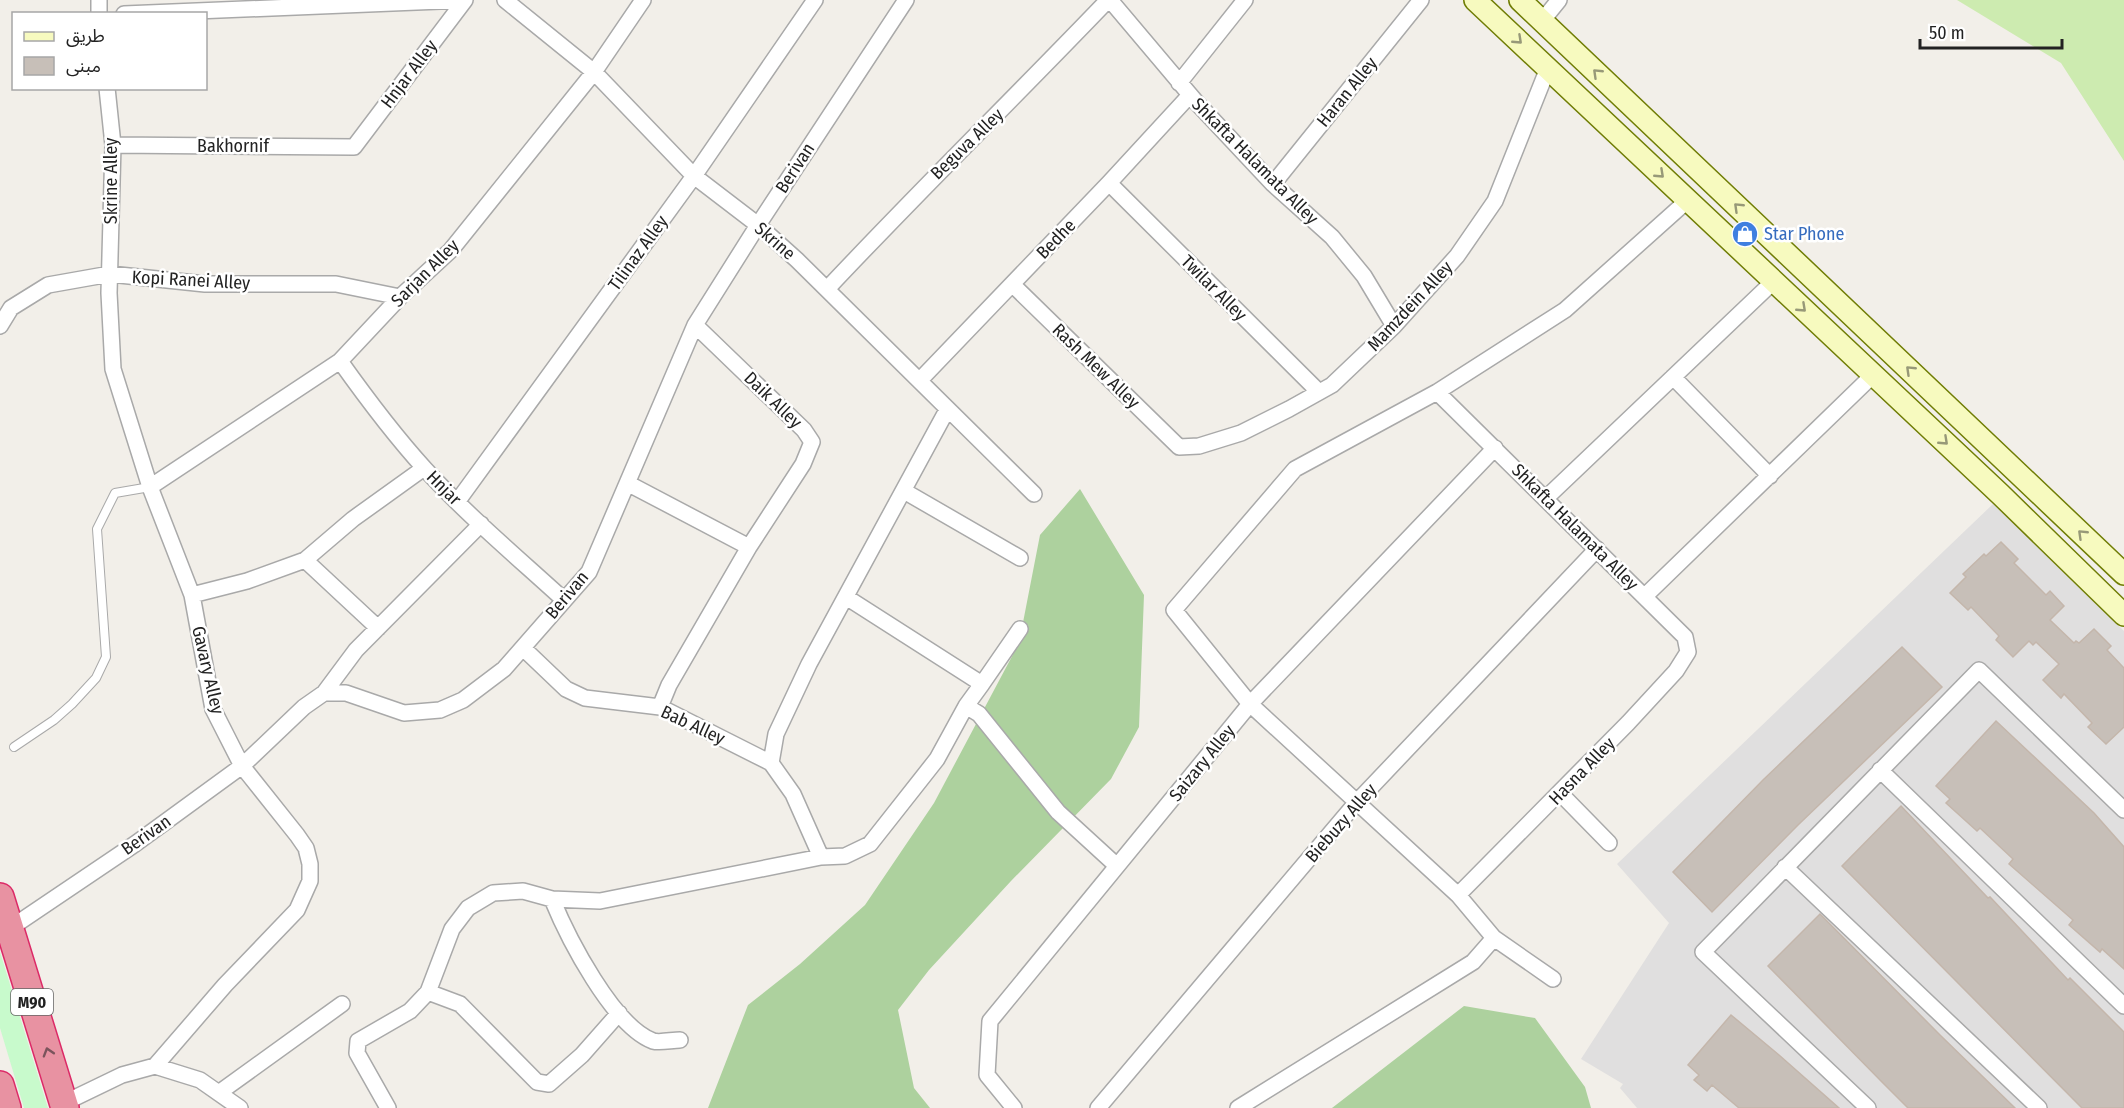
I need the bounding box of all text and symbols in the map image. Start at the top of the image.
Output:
legend [12,12,207,90]
scale bar [1920,12,2062,50]
text: 50 m [1929,22,1965,44]
text: طريق [66,25,105,47]
one-way arrow [1511,33,1522,44]
street label: Hnjar Alley [376,35,442,113]
street label: Haran Alley [1312,53,1382,131]
text: مبنى [66,55,101,77]
one-way arrow [1593,69,1604,80]
street label: Shkafta Halamata Alley [1187,93,1323,229]
street label: Beguva Alley [926,104,1008,184]
street label: Bakhornif [197,135,270,157]
street label: Skrine Alley [100,138,122,224]
street label: Berivan [771,139,819,197]
one-way arrow [1653,167,1664,178]
one-way arrow [1735,203,1745,214]
street label: Tilinaz Alley [603,211,673,295]
street label: Bedhe [1032,214,1080,263]
street label: Skrine [750,217,800,265]
shop icon: Star Phone [1730,219,1760,249]
place label: Star Phone [1764,223,1845,245]
street label: Sarjan Alley [387,235,463,311]
street label: Twilar Alley [1177,251,1251,325]
street label: Mamzdein Alley [1363,256,1457,356]
street label: Kopi Ranei Alley [131,266,251,294]
one-way arrow [1794,300,1805,311]
street label: Rash Mew Alley [1048,319,1144,413]
street label: Daik Alley [739,367,807,433]
one-way arrow [1907,367,1918,378]
one-way arrow [1936,434,1947,445]
street label: Shkafta Halamata Alley [1507,459,1643,595]
street label: Hnjar [422,466,466,510]
one-way arrow [2078,530,2088,541]
street label: Berivan [541,567,593,623]
street label: Gavary Alley [187,624,229,716]
street label: Bab Alley [657,701,729,749]
street label: Saizary Alley [1164,720,1240,806]
street label: Hasna Alley [1544,733,1620,809]
street label: Biebuzy Alley [1301,779,1381,867]
street label: Berivan [117,810,175,860]
road number: M90 [11,989,53,1015]
one-way arrow [43,1047,55,1058]

